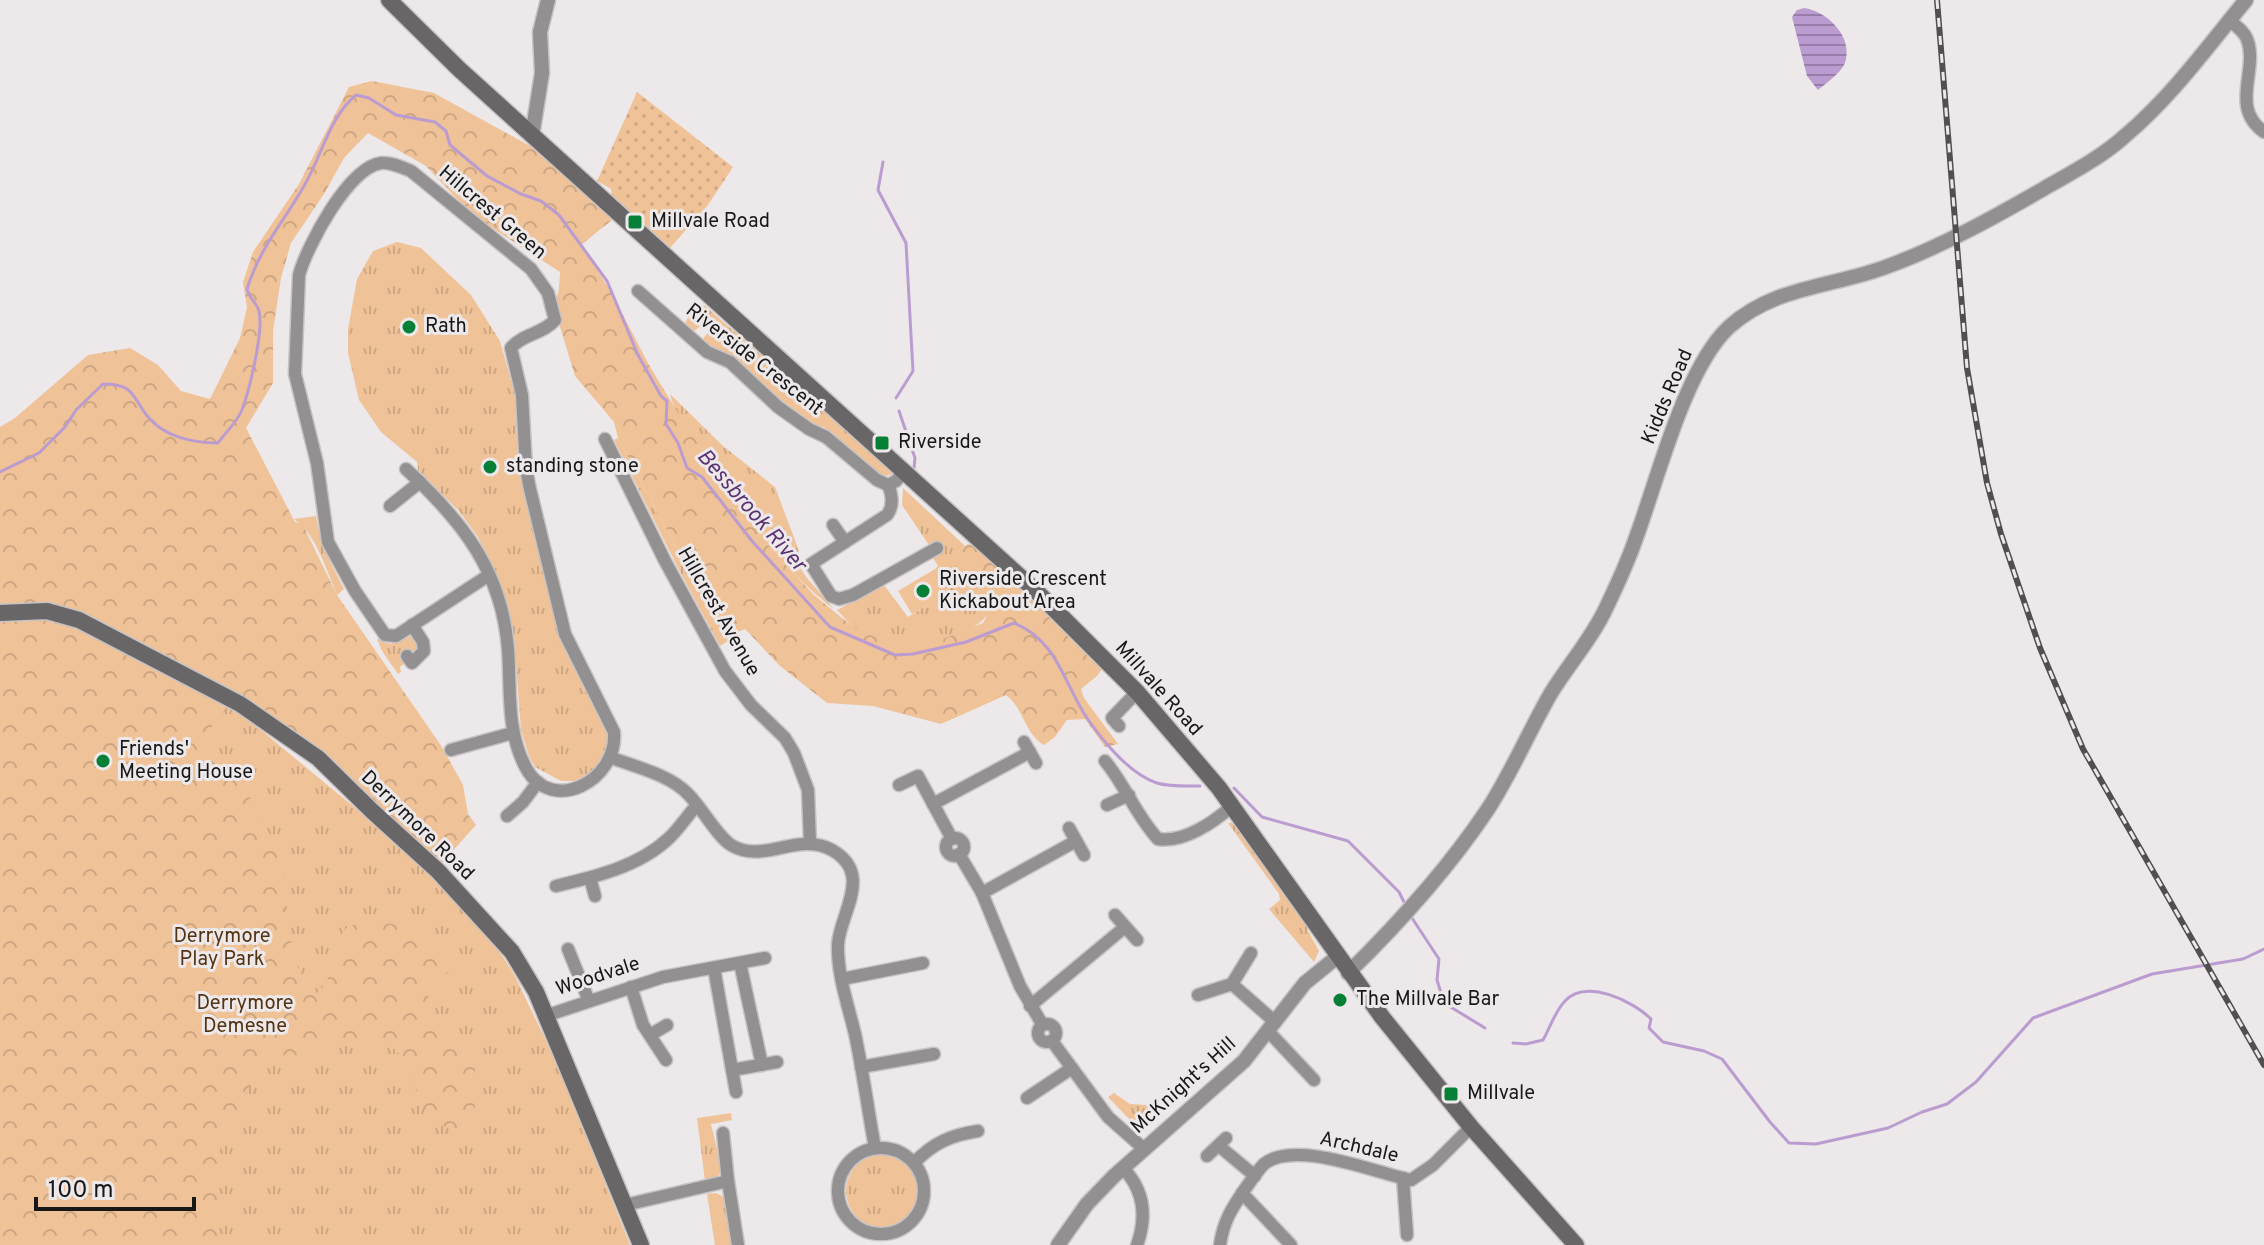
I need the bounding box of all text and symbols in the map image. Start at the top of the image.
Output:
street label: Hillcrest Green [433,160,551,266]
place label: Millvale Road [651,209,770,235]
marker: Millvale Road [626,213,644,231]
street label: Riverside Crescent [680,298,828,422]
place label: Rath [425,314,467,340]
marker: Rath [400,318,418,336]
street label: Kidds Road [1636,345,1700,449]
place label: Riverside [898,430,982,456]
marker: Riverside [873,434,891,452]
water label: Bessbrook River [690,444,813,579]
place label: standing stone [506,454,639,480]
marker: standing stone [481,458,499,476]
street label: Hillcrest Avenue [671,543,765,681]
place label: Riverside Crescent Kickabout Area [939,567,1107,616]
marker: Riverside Crescent Kickabout Area [914,582,932,600]
street label: Millvale Road [1109,636,1207,742]
place label: Friends' Meeting House [119,737,253,786]
marker: Friends' Meeting House [94,752,112,770]
street label: Derrymore Road [355,765,479,887]
park label: Derrymore Play Park [173,924,271,973]
street label: Woodvale [553,951,643,1003]
place label: The Millvale Bar [1356,987,1499,1013]
park label: Derrymore Demesne [196,991,294,1040]
marker: The Millvale Bar [1331,991,1349,1009]
street label: McKnight's Hill [1126,1032,1242,1140]
place label: Millvale [1467,1081,1535,1107]
marker: Millvale [1442,1085,1460,1103]
street label: Archdale [1317,1126,1401,1170]
scale bar [36,1161,194,1211]
text: 100 m [48,1176,114,1206]

